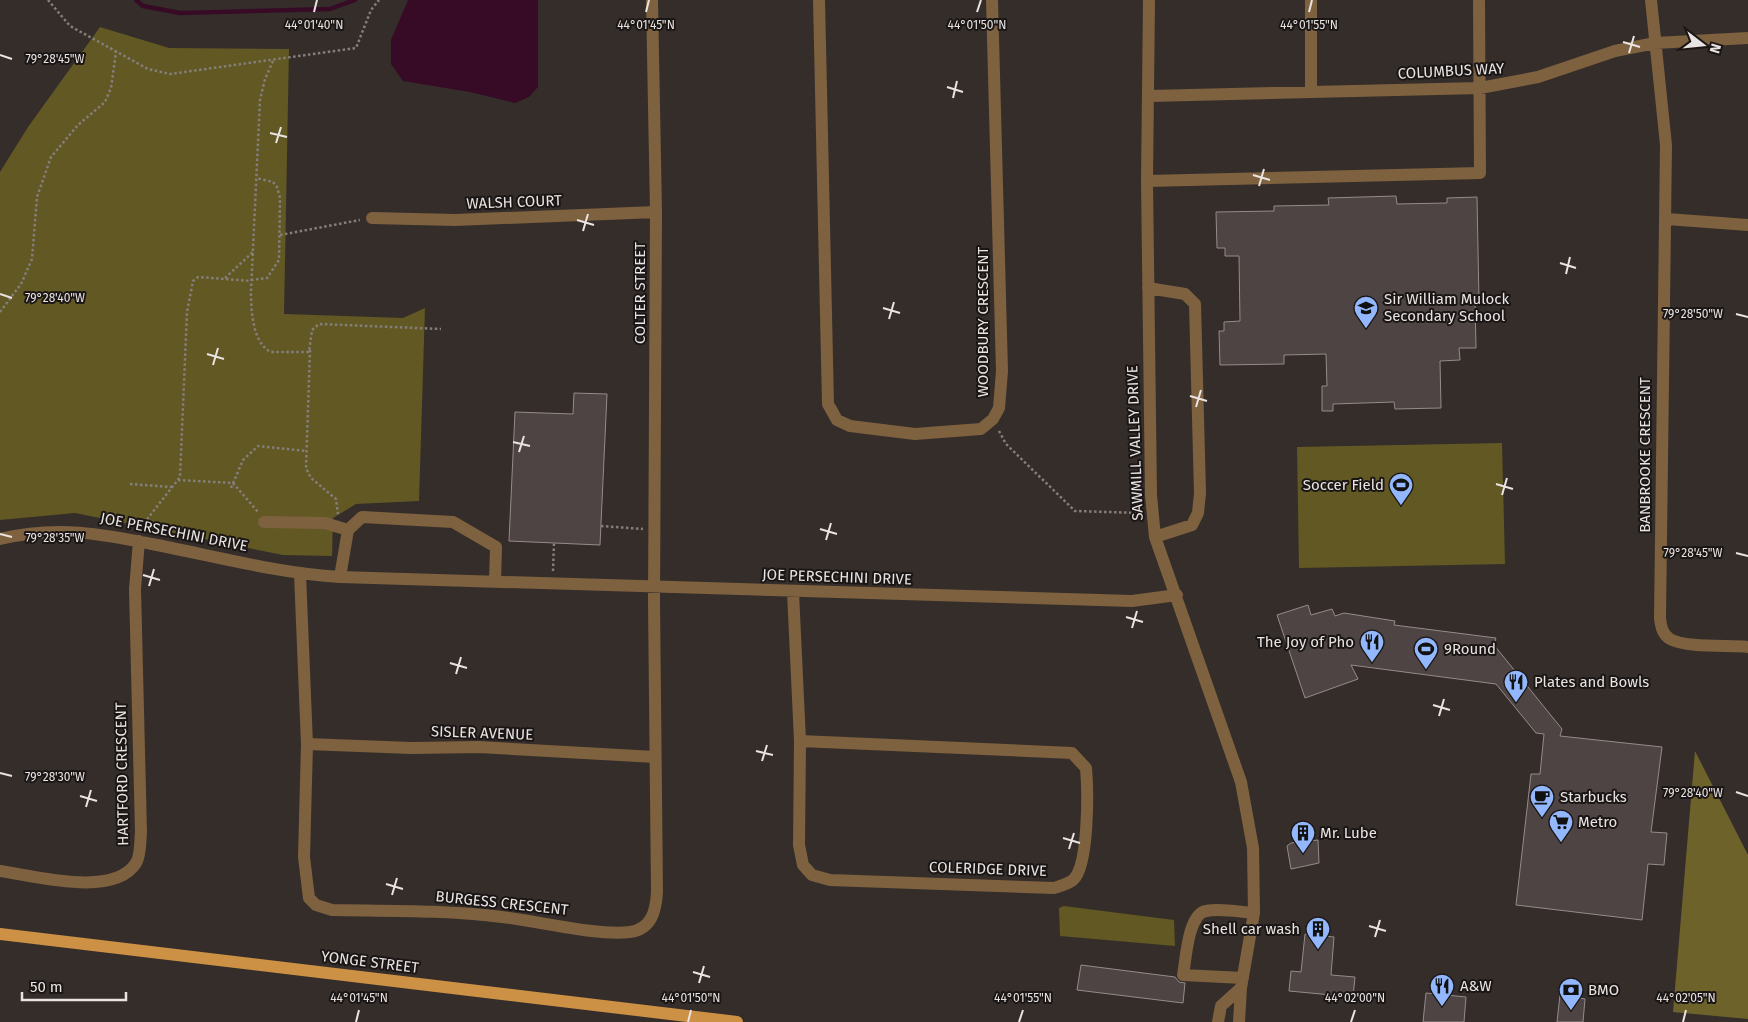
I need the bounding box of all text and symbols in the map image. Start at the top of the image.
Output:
text: 44°01'40"N [285,18,343,32]
text: 44°01'45"N [617,18,675,32]
text: 44°01'50"N [948,18,1006,32]
text: 44°01'55"N [1280,18,1338,32]
north arrow [1678,20,1728,70]
text: N [1706,42,1724,55]
text: 79°28'45"W [26,52,84,66]
street label: COLUMBUS WAY [1397,59,1506,83]
street label: WALSH COURT [466,191,562,213]
street label: COLTER STREET [631,242,649,344]
street label: WOODBURY CRESCENT [974,246,992,397]
place label: Sir William Mulock Secondary School [1384,290,1509,325]
text: 79°28'40"W [25,291,85,305]
school or university icon: Sir William Mulock Secondary School [1353,295,1379,329]
text: 79°28'50"W [1663,307,1723,321]
street label: SAWMILL VALLEY DRIVE [1123,365,1147,521]
street label: BANBROOKE CRESCENT [1636,377,1654,533]
sports icon: Soccer Field [1388,472,1414,506]
place label: Soccer Field [1303,476,1384,494]
street label: JOE PERSECHINI DRIVE [99,509,249,555]
text: 79°28'35"W [25,531,85,545]
text: 79°28'45"W [1664,546,1722,560]
street label: JOE PERSECHINI DRIVE [762,565,912,589]
restaurant icon: The Joy of Pho [1359,629,1385,663]
place label: The Joy of Pho [1257,633,1354,651]
sports icon: 9Round [1413,636,1439,670]
place label: 9Round [1444,640,1496,658]
restaurant icon: Plates and Bowls [1503,669,1529,703]
place label: Plates and Bowls [1534,673,1649,691]
street label: HARTFORD CRESCENT [112,702,132,846]
street label: SISLER AVENUE [431,722,533,744]
text: 79°28'30"W [25,770,85,784]
cafe icon: Starbucks [1529,784,1555,818]
text: 79°28'40"W [1663,786,1723,800]
place label: Starbucks [1560,788,1627,806]
supermarket icon: Metro [1548,809,1574,843]
place label: Metro [1578,813,1617,831]
building icon: Mr. Lube [1290,820,1316,854]
place label: Mr. Lube [1320,824,1377,842]
street label: COLERIDGE DRIVE [929,858,1047,880]
street label: BURGESS CRESCENT [435,887,570,919]
building icon: Shell car wash [1305,916,1331,950]
place label: Shell car wash [1203,920,1300,938]
street label: YONGE STREET [320,947,420,977]
scale bar [22,970,126,1002]
restaurant icon: A&W [1429,973,1455,1007]
place label: A&W [1460,977,1492,995]
bank icon: BMO [1558,977,1584,1011]
text: 50 m [30,978,63,996]
place label: BMO [1588,981,1619,999]
text: 44°01'45"N [330,991,388,1005]
text: 44°01'50"N [662,991,720,1005]
text: 44°01'55"N [994,991,1052,1005]
text: 44°02'00"N [1325,991,1385,1005]
text: 44°02'05"N [1656,991,1716,1005]

